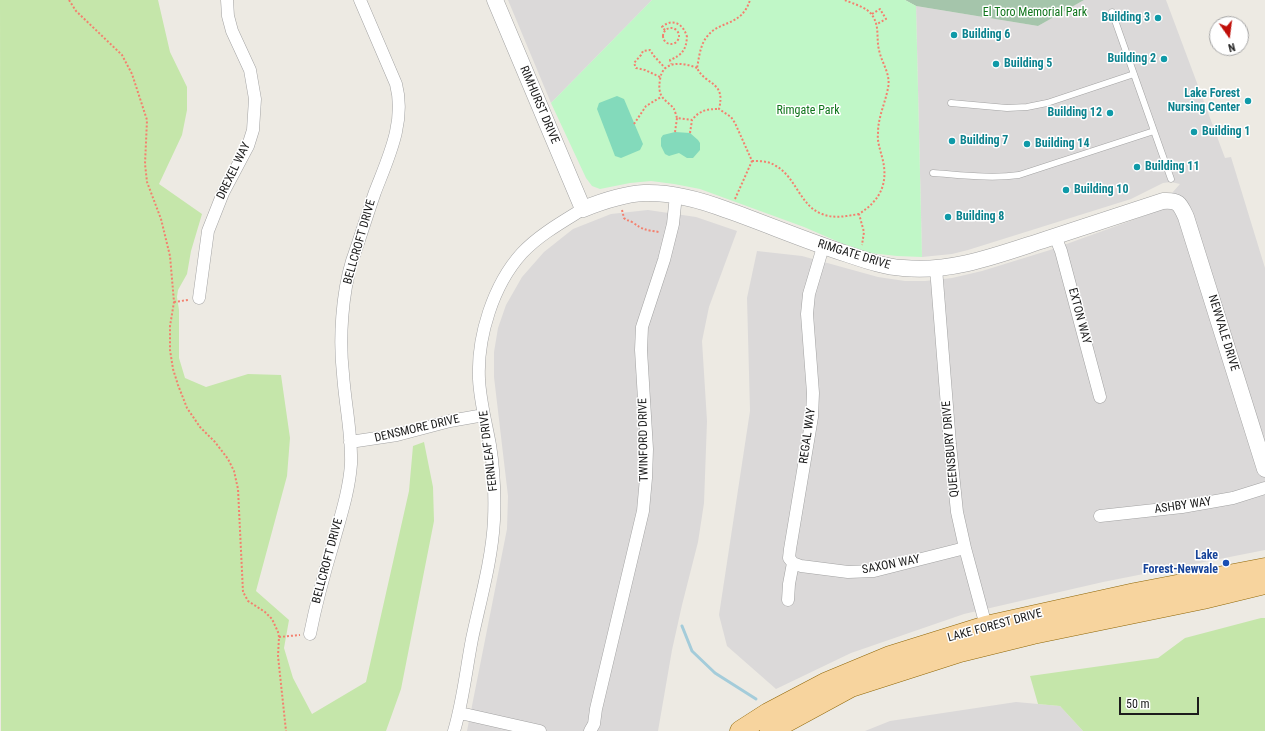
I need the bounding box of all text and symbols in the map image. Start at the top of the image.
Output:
park label: El Toro Memorial Park [983,6,1087,20]
place label: Building 3 [1102,11,1150,25]
marker: Building 3 [1153,13,1163,23]
north arrow [1209,16,1249,56]
place label: Building 6 [962,28,1010,42]
marker: Building 6 [949,30,959,40]
text: N [1227,40,1237,54]
place label: Building 2 [1108,52,1156,66]
marker: Building 2 [1159,54,1169,64]
place label: Building 5 [1004,57,1052,71]
marker: Building 5 [991,59,1001,69]
street label: RIMHURST DRIVE [516,64,562,146]
place label: Lake Forest Nursing Center [1168,87,1240,115]
marker: Lake Forest Nursing Center [1243,96,1253,106]
park label: Rimgate Park [776,104,840,118]
place label: Building 12 [1048,106,1102,120]
marker: Building 12 [1105,108,1115,118]
place label: Building 1 [1202,125,1250,139]
marker: Building 1 [1189,127,1199,137]
place label: Building 7 [960,134,1008,148]
marker: Building 7 [947,136,957,146]
place label: Building 14 [1035,137,1089,151]
marker: Building 14 [1022,139,1032,149]
street label: DREXEL WAY [214,140,254,202]
place label: Building 11 [1145,160,1199,174]
marker: Building 11 [1132,162,1142,172]
place label: Building 10 [1074,183,1128,197]
marker: Building 10 [1061,185,1071,195]
street label: BELLCROFT DRIVE [341,198,379,286]
place label: Building 8 [956,210,1004,224]
marker: Building 8 [943,212,953,222]
street label: RIMGATE DRIVE [816,237,892,273]
street label: EXTON WAY [1065,286,1093,346]
street label: NEWVALE DRIVE [1205,293,1241,373]
street label: TWINFORD DRIVE [636,398,652,482]
street label: QUEENSBURY DRIVE [940,400,962,498]
street label: REGAL WAY [797,407,819,465]
street label: FERNLEAF DRIVE [477,410,501,492]
street label: DENSMORE DRIVE [373,412,461,446]
street label: ASHBY WAY [1154,495,1212,517]
street label: BELLCROFT DRIVE [310,517,346,605]
place label: Lake Forest-Newvale [1143,549,1218,577]
street label: SAXON WAY [861,552,921,578]
marker: Lake Forest-Newvale [1221,558,1231,568]
street label: LAKE FOREST DRIVE [946,606,1044,646]
scale bar [1121,689,1201,715]
text: 50 m [1126,697,1150,711]

